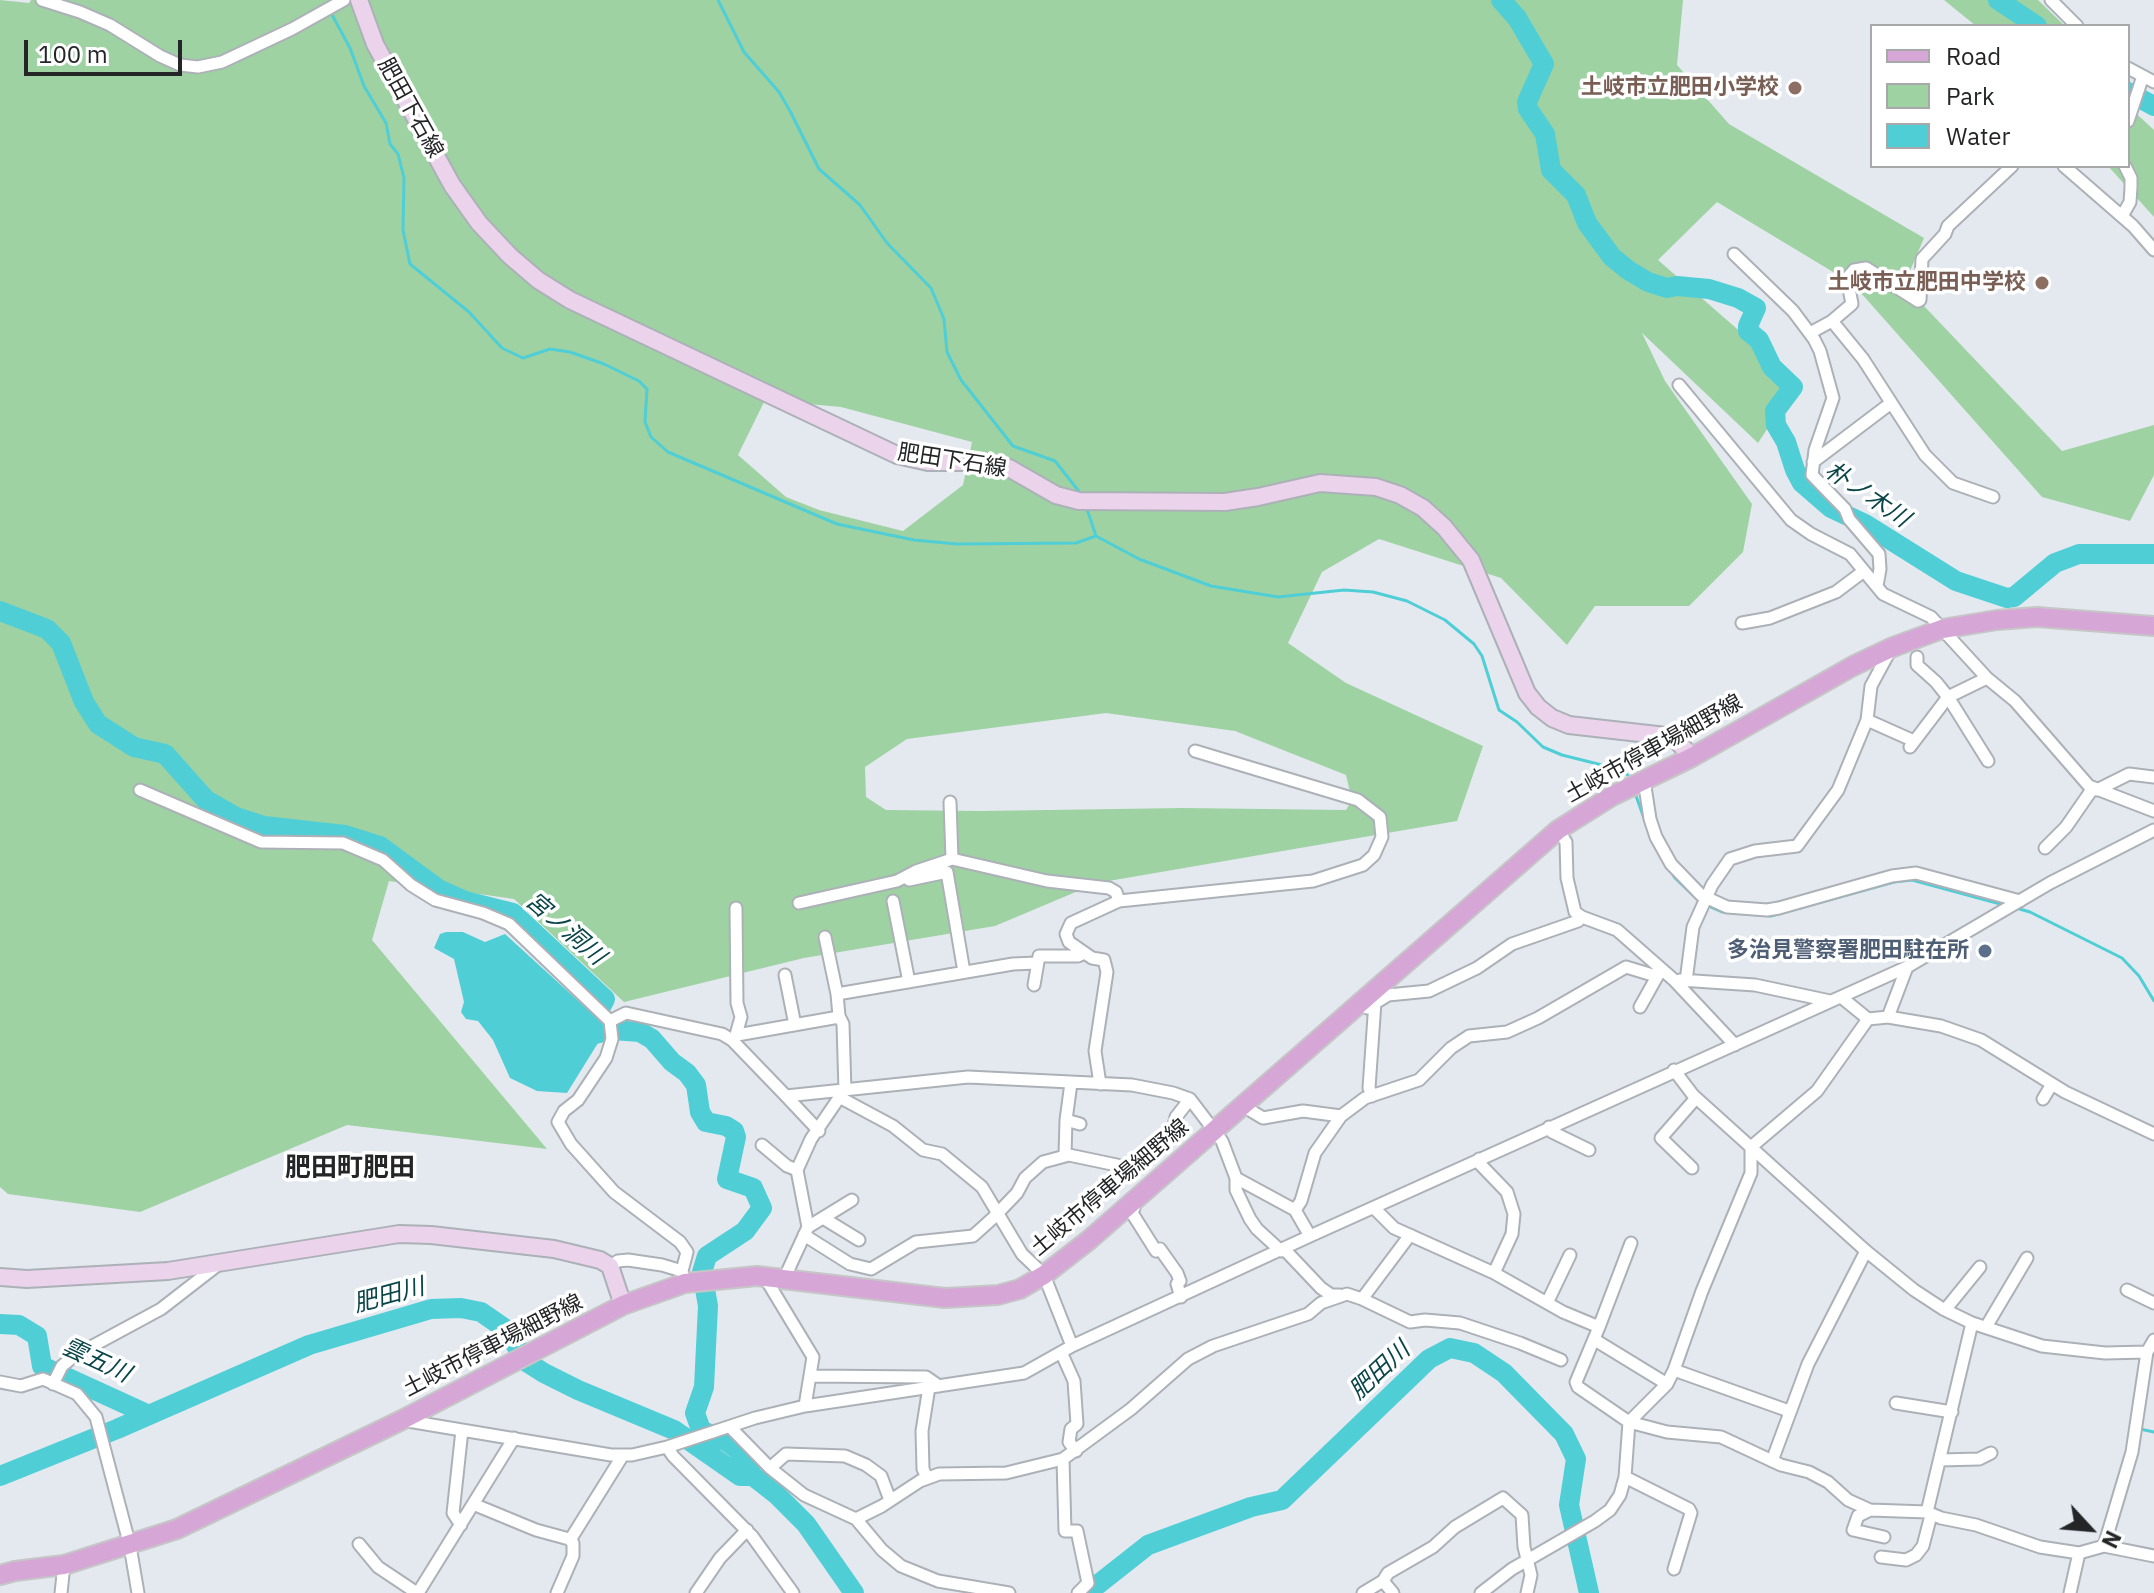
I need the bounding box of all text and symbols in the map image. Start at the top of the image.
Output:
scale bar [28,24,186,74]
legend [1870,24,2130,168]
text: 100 m [38,38,108,70]
text: Road [1946,40,2001,72]
street label: 肥田下石線 [372,53,448,163]
place label: 土岐市立肥田小学校 [1581,75,1779,101]
marker: 土岐市立肥田小学校 [1786,79,1804,97]
text: Park [1946,80,1995,112]
text: Water [1946,120,2010,152]
place label: 土岐市立肥田中学校 [1828,270,2026,296]
marker: 土岐市立肥田中学校 [2033,274,2051,292]
street label: 肥田下石線 [896,439,1008,483]
water label: 朴ノ木川 [1819,456,1915,534]
street label: 土岐市停車場細野線 [1561,689,1747,809]
water label: 宮ノ洞川 [519,887,611,971]
place label: 多治見警察署肥田駐在所 [1727,938,1969,964]
marker: 多治見警察署肥田駐在所 [1976,942,1994,960]
street label: 土岐市停車場細野線 [1026,1114,1194,1262]
district label: 肥田町肥田 [285,1152,415,1184]
water label: 肥田川 [350,1273,428,1319]
street label: 土岐市停車場細野線 [399,1289,587,1403]
water label: 雲五川 [57,1333,135,1389]
water label: 肥田川 [1344,1336,1416,1406]
north arrow [2050,1489,2130,1569]
text: N [2095,1526,2129,1553]

